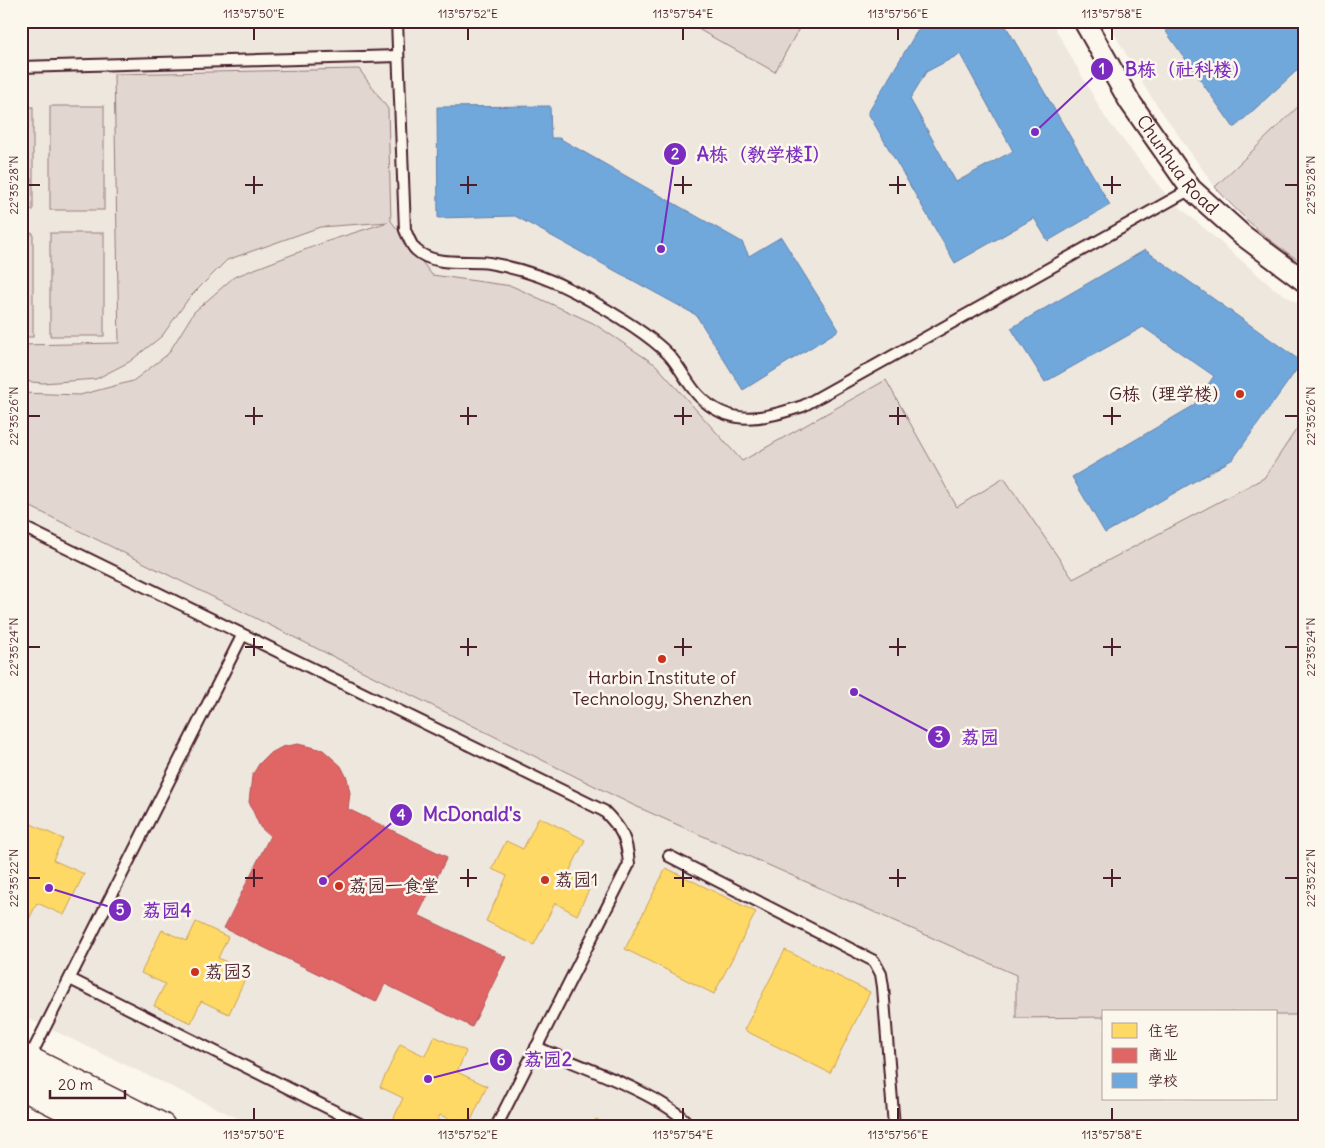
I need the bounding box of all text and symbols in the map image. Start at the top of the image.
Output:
text: 113°57'50"E [223,6,285,21]
text: 113°57'52"E [438,6,498,21]
text: 113°57'54"E [653,6,713,21]
text: 113°57'56"E [868,6,928,21]
text: 113°57'58"E [1082,6,1142,21]
callout: B栋（社科楼） [1090,52,1261,86]
text: B栋（社科楼） [1125,57,1251,81]
text: 1 [1099,59,1105,78]
street label: Chunhua Road [1132,110,1224,219]
callout: A栋（教学楼I） [662,137,842,171]
text: A栋（教学楼I） [697,142,831,166]
text: 2 [671,144,679,163]
text: 22°35'28"N [6,155,21,215]
text: 22°35'28"N [1303,155,1318,215]
place label: G栋（理学楼） [1109,382,1230,405]
text: 22°35'26"N [6,386,21,446]
text: 22°35'26"N [1303,386,1318,446]
marker: G栋（理学楼） [1234,388,1246,400]
text: 22°35'24"N [6,618,21,676]
text: 22°35'24"N [1303,618,1318,676]
marker: Harbin Institute of Technology, Shenzhen [656,653,668,665]
place label: Harbin Institute of Technology, Shenzhen [572,666,752,710]
callout: 荔园 [926,720,1009,754]
text: 荔园 [961,725,999,749]
text: 3 [935,727,943,746]
callout: McDonald's [388,798,532,832]
text: McDonald's [423,802,522,826]
text: 4 [397,805,406,824]
text: 22°35'22"N [6,849,21,907]
text: 22°35'22"N [1303,849,1318,907]
place label: 荔园1 [555,868,598,891]
place label: 荔园一食堂 [349,874,439,897]
marker: 荔园1 [539,874,551,886]
marker: 荔园一食堂 [333,880,345,892]
callout: 荔园4 [108,893,202,927]
text: 荔园4 [143,898,192,922]
text: 5 [116,900,125,919]
place label: 荔园3 [205,960,251,983]
marker: 荔园3 [189,966,201,978]
legend [1102,1010,1278,1100]
text: 住宅 [1148,1021,1178,1040]
callout: 荔园2 [489,1043,582,1077]
text: 商业 [1148,1045,1178,1064]
text: 荔园2 [524,1047,572,1071]
text: 6 [497,1050,506,1069]
scale bar [50,1068,125,1100]
text: 学校 [1148,1071,1178,1090]
text: 20 m [58,1075,93,1094]
text: 113°57'50"E [223,1127,285,1142]
text: 113°57'52"E [438,1127,498,1142]
text: 113°57'54"E [653,1127,713,1142]
text: 113°57'56"E [868,1127,928,1142]
text: 113°57'58"E [1082,1127,1142,1142]

